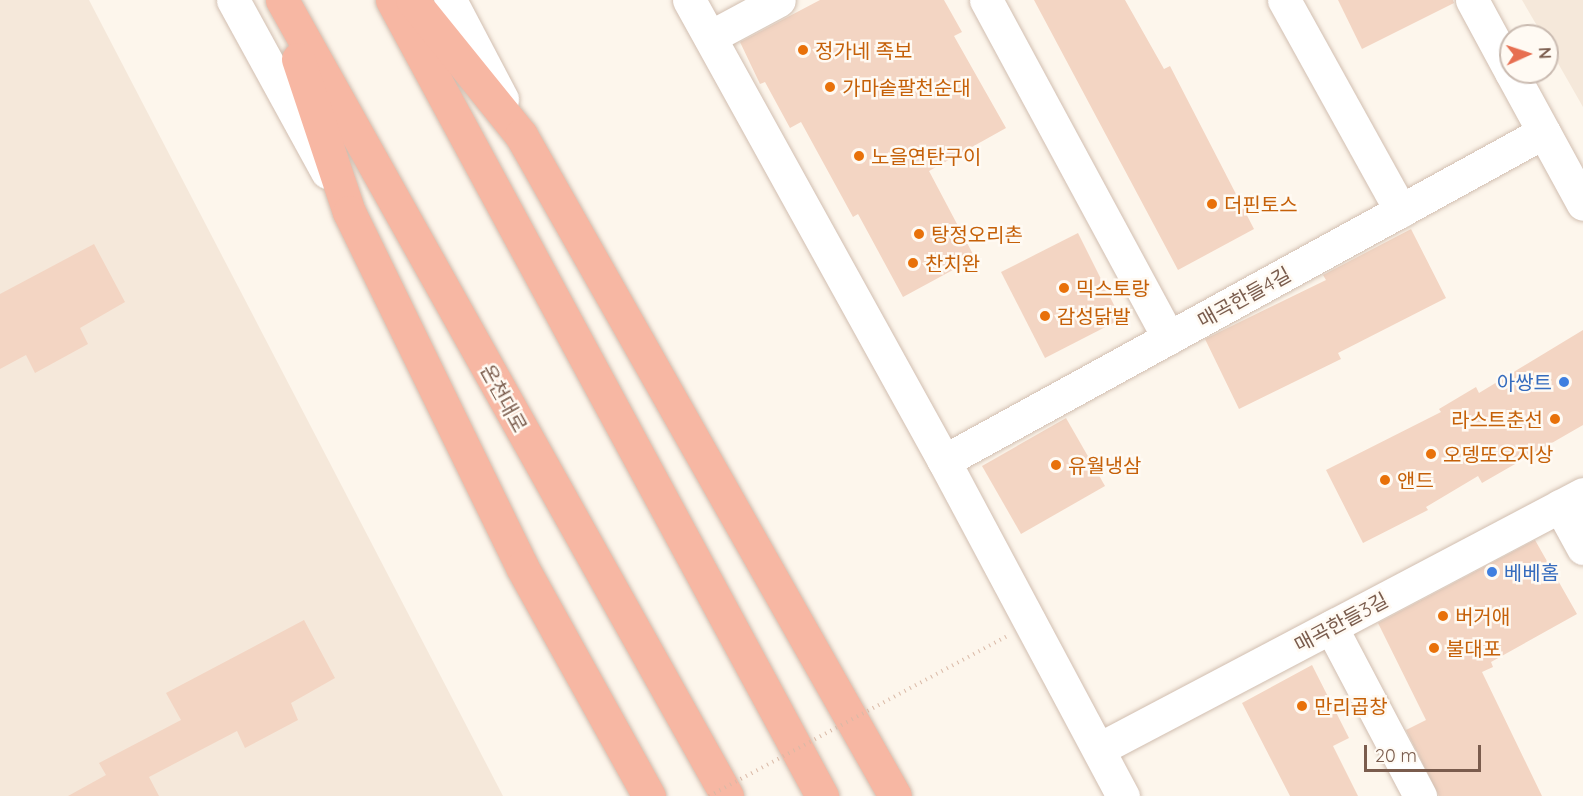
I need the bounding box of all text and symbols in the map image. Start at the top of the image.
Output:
north arrow [1499,24,1559,84]
place label: 정가네 족보 [815,38,912,62]
marker: 정가네 족보 [796,43,810,57]
text: N [1535,47,1555,60]
place label: 가마솥팔천순대 [842,75,971,99]
marker: 가마솥팔천순대 [823,80,837,94]
place label: 노을연탄구이 [871,144,981,168]
marker: 노을연탄구이 [852,149,866,163]
place label: 더핀토스 [1224,192,1298,216]
marker: 더핀토스 [1205,197,1219,211]
place label: 탕정오리촌 [931,222,1023,246]
marker: 탕정오리촌 [912,227,926,241]
place label: 찬치완 [925,251,980,275]
marker: 찬치완 [906,256,920,270]
street label: 매곡한들4길 [1193,262,1295,332]
place label: 믹스토랑 [1076,276,1150,300]
marker: 믹스토랑 [1057,281,1071,295]
place label: 감성닭발 [1057,304,1131,328]
marker: 감성닭발 [1038,309,1052,323]
street label: 온천대로 [476,360,532,436]
place label: 아쌍트 [1497,370,1552,394]
marker: 아쌍트 [1557,375,1571,389]
place label: 라스트춘선 [1451,407,1543,431]
marker: 라스트춘선 [1548,412,1562,426]
place label: 오뎅또오지상 [1443,442,1553,466]
marker: 오뎅또오지상 [1424,447,1438,461]
place label: 유월냉삼 [1068,453,1142,477]
marker: 유월냉삼 [1049,458,1063,472]
place label: 앤드 [1397,468,1434,492]
marker: 앤드 [1378,473,1392,487]
place label: 베베홈 [1504,560,1559,584]
marker: 베베홈 [1485,565,1499,579]
street label: 매곡한들3길 [1290,587,1392,657]
place label: 버거애 [1455,604,1510,628]
marker: 버거애 [1436,609,1450,623]
place label: 불대포 [1446,636,1501,660]
marker: 불대포 [1427,641,1441,655]
place label: 만리곱창 [1314,694,1388,718]
marker: 만리곱창 [1295,699,1309,713]
scale bar [1367,733,1484,771]
text: 20 m [1375,744,1417,767]

